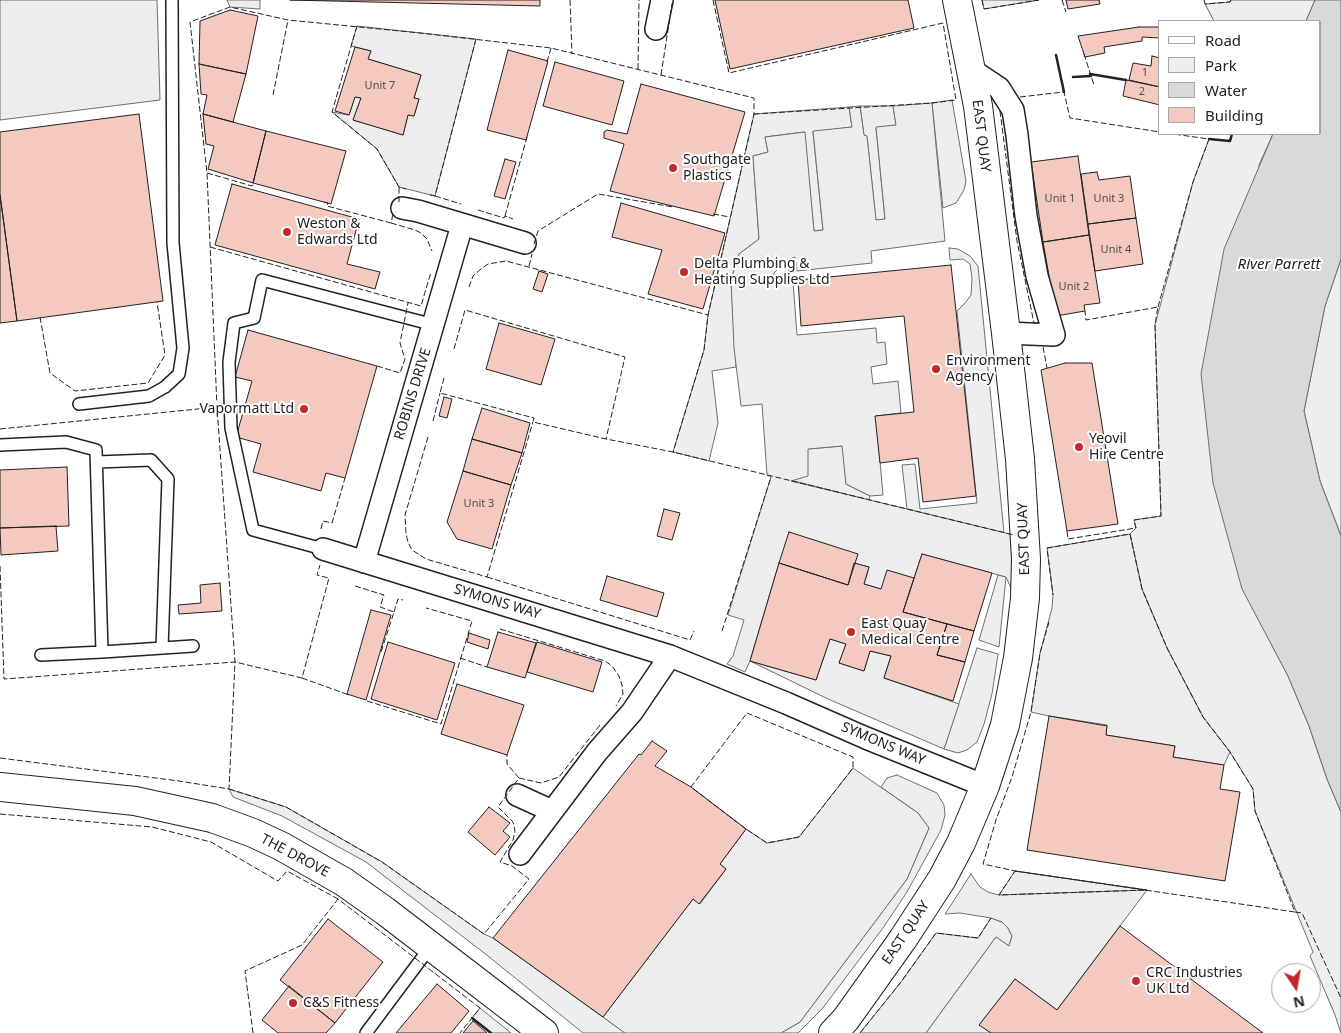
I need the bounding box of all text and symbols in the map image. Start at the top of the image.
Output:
legend [1158,20,1321,135]
text: Road [1205,30,1241,50]
text: Park [1205,55,1237,75]
house number: 1 [1142,66,1148,80]
house number: Unit 7 [365,79,395,93]
text: Water [1205,80,1247,100]
house number: 2 [1139,85,1145,99]
street label: EAST QUAY [968,99,994,173]
text: Building [1205,105,1263,125]
place label: Southgate Plastics [683,152,751,184]
marker: Southgate Plastics [667,162,679,174]
house number: Unit 1 [1045,192,1075,206]
house number: Unit 3 [1094,192,1124,206]
place label: Weston & Edwards Ltd [297,216,378,248]
marker: Weston & Edwards Ltd [281,226,293,238]
house number: Unit 4 [1101,243,1131,257]
place label: Delta Plumbing & Heating Supplies Ltd [694,256,830,288]
water label: River Parrett [1238,256,1320,274]
marker: Delta Plumbing & Heating Supplies Ltd [678,266,690,278]
house number: Unit 2 [1059,280,1089,294]
street label: ROBINS DRIVE [391,346,435,442]
place label: Environment Agency [946,353,1030,386]
marker: Environment Agency [930,363,942,375]
place label: Vapormatt Ltd [199,401,294,417]
marker: Vapormatt Ltd [298,403,310,415]
place label: Yeovil Hire Centre [1089,431,1164,464]
marker: Yeovil Hire Centre [1073,441,1085,453]
house number: Unit 3 [464,497,494,511]
street label: EAST QUAY [1014,502,1034,576]
street label: SYMONS WAY [452,581,542,623]
place label: East Quay Medical Centre [861,616,959,648]
marker: East Quay Medical Centre [845,626,857,638]
street label: SYMONS WAY [838,719,928,769]
street label: THE DROVE [258,831,332,881]
street label: EAST QUAY [879,898,933,968]
north arrow [1271,963,1321,1013]
place label: CRC Industries UK Ltd [1146,965,1242,998]
marker: CRC Industries UK Ltd [1130,975,1142,987]
text: N [1291,992,1307,1013]
place label: C&S Fitness [303,995,379,1011]
marker: C&S Fitness [287,997,299,1009]

